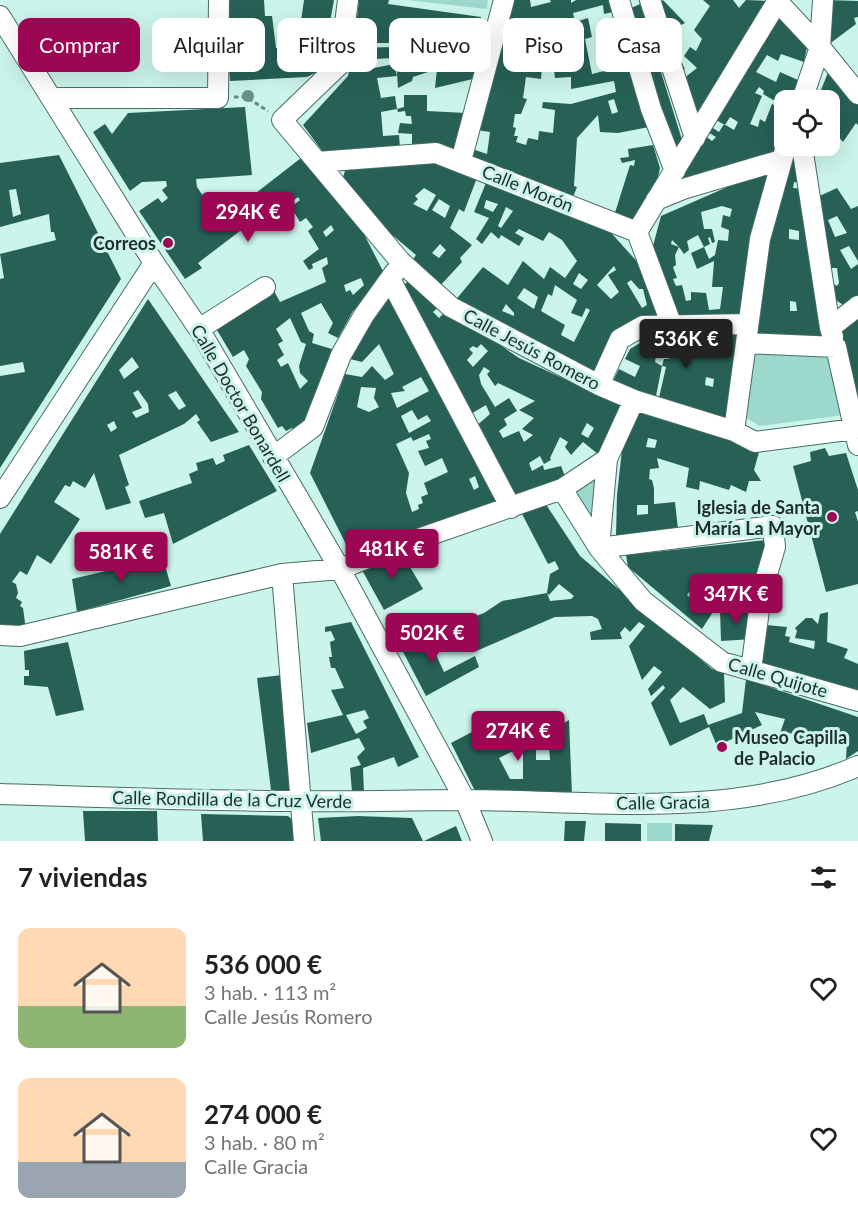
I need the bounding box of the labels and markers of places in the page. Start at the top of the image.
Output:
pin: 294K € [199,192,297,243]
place label: Correos [93,232,156,254]
marker: Correos [161,236,175,250]
pin: 536K € [637,319,735,370]
place label: Iglesia de Santa María La Mayor [695,496,820,539]
marker: Iglesia de Santa María La Mayor [825,510,839,524]
pin: 481K € [343,529,441,580]
pin: 581K € [72,532,170,583]
pin: 347K € [687,574,785,625]
pin: 502K € [383,613,481,664]
pin: 274K € [469,711,567,762]
place label: Museo Capilla de Palacio [734,726,847,769]
marker: Museo Capilla de Palacio [715,740,729,754]

